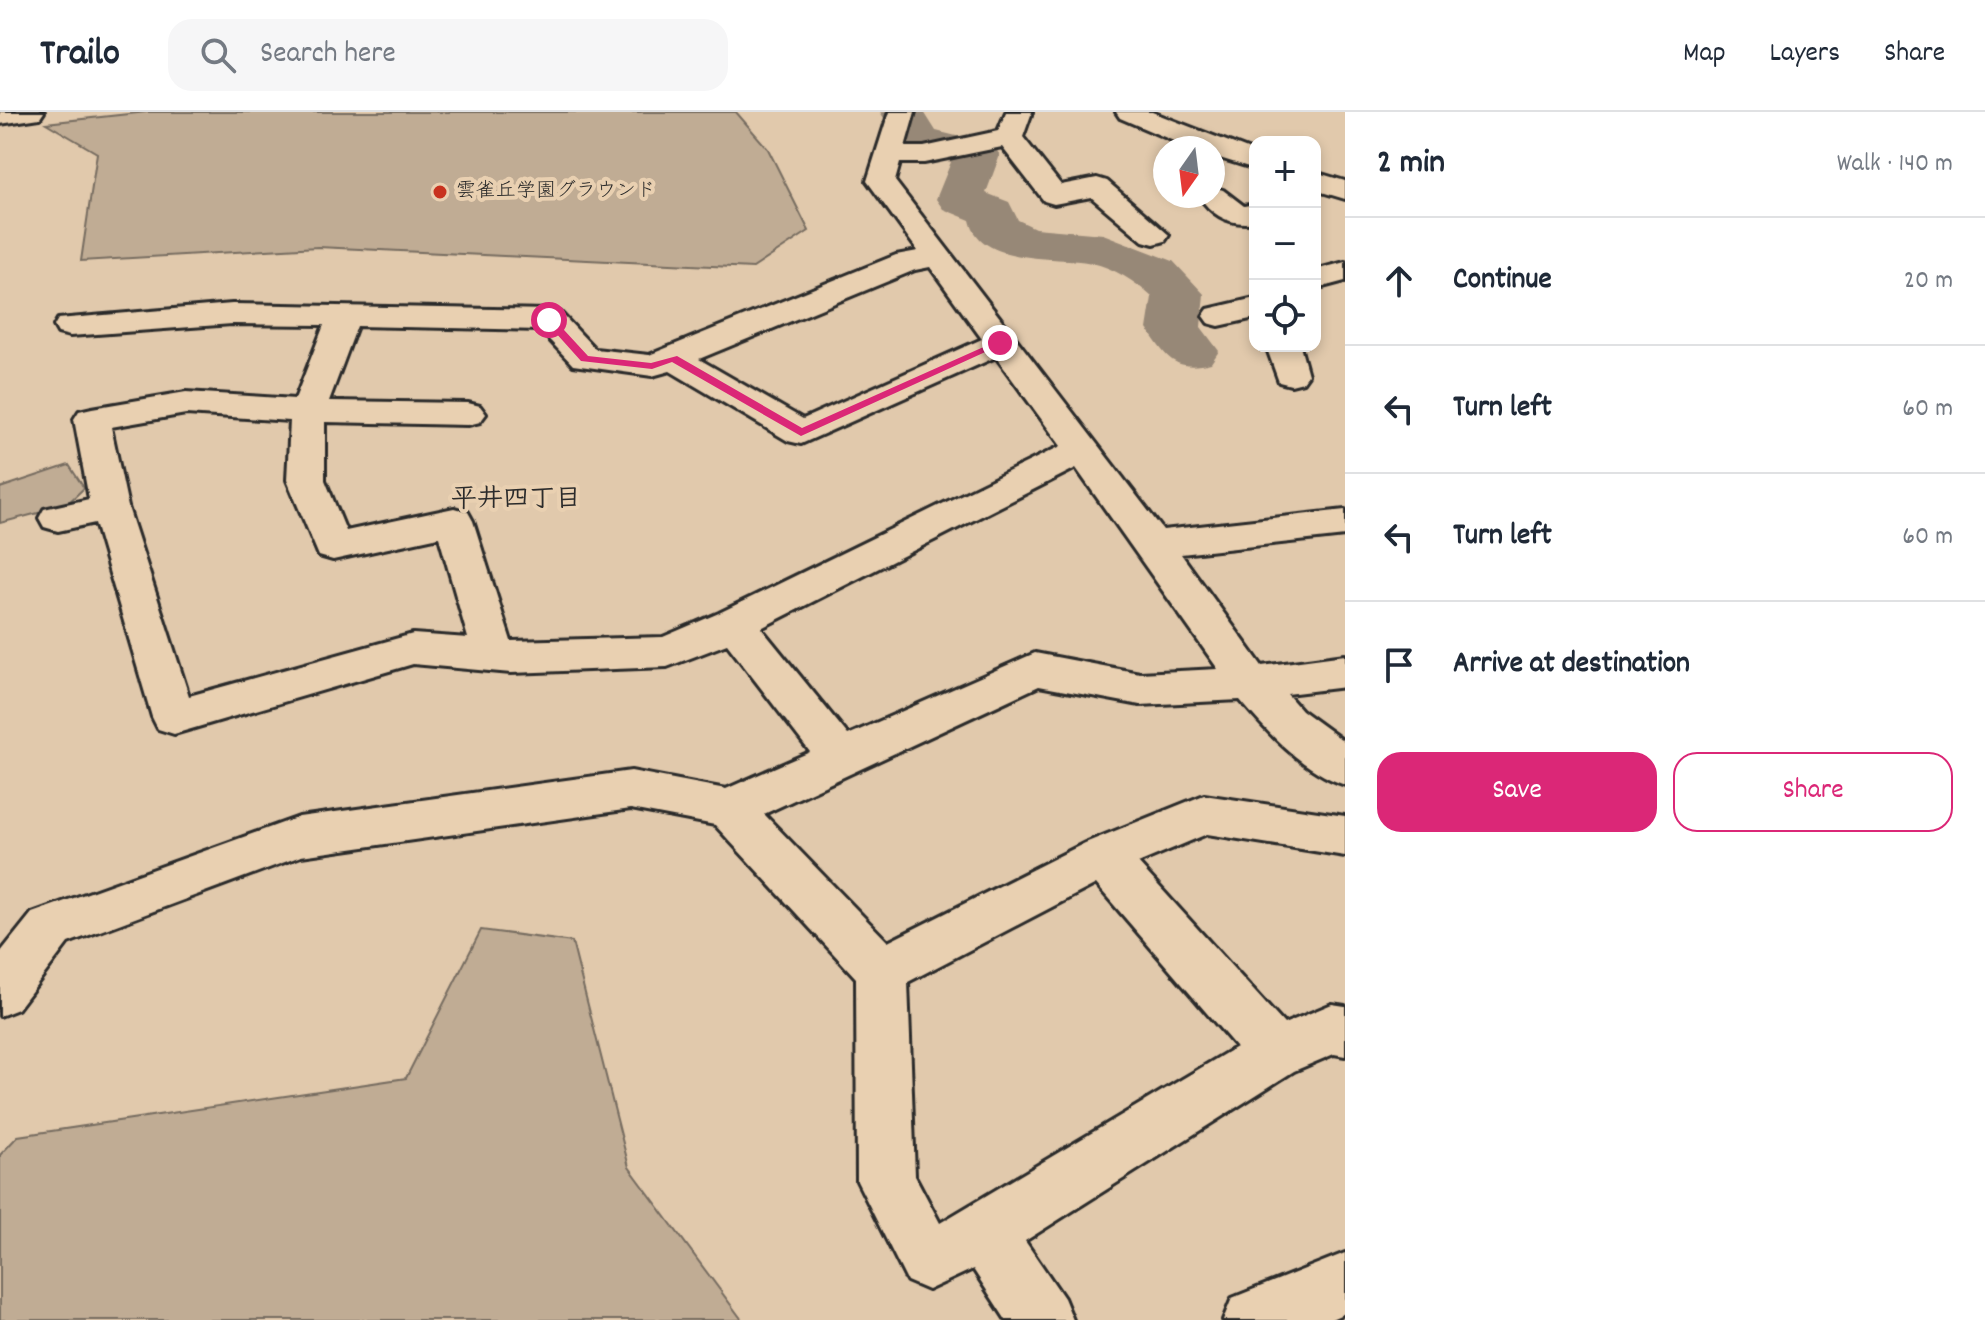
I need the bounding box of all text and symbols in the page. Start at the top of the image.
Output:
search box [168,19,728,91]
text: Trailo [40,28,120,83]
icon: search [196,33,240,77]
text: Search here [260,34,396,77]
text: Map [1683,35,1726,75]
text: Layers [1770,35,1840,75]
text: Share [1884,35,1945,75]
north arrow [1153,136,1225,208]
map controls [1249,136,1321,352]
button: + [1249,136,1321,208]
text: 2 min [1377,140,1445,189]
text: Walk · 140 m [1837,146,1953,183]
place label: 雲雀丘学園グラウンド [456,178,656,206]
marker: 雲雀丘学園グラウンド [431,183,449,201]
button: − [1249,208,1321,280]
icon: ahead [1377,259,1421,303]
text: Continue [1453,260,1552,303]
text: 20 m [1904,263,1953,300]
button: locate [1249,280,1321,352]
route start [531,302,567,338]
route end [982,325,1018,361]
icon: left [1377,387,1421,431]
text: Turn left [1453,388,1552,431]
text: 60 m [1902,391,1953,428]
district label: 平井四丁目 [451,482,581,519]
icon: left [1377,515,1421,559]
text: Turn left [1453,516,1552,559]
text: 60 m [1902,519,1953,556]
icon: arrive [1377,643,1421,687]
text: Arrive at destination [1453,644,1690,687]
button: Save [1377,752,1657,832]
button: Share [1673,752,1953,832]

